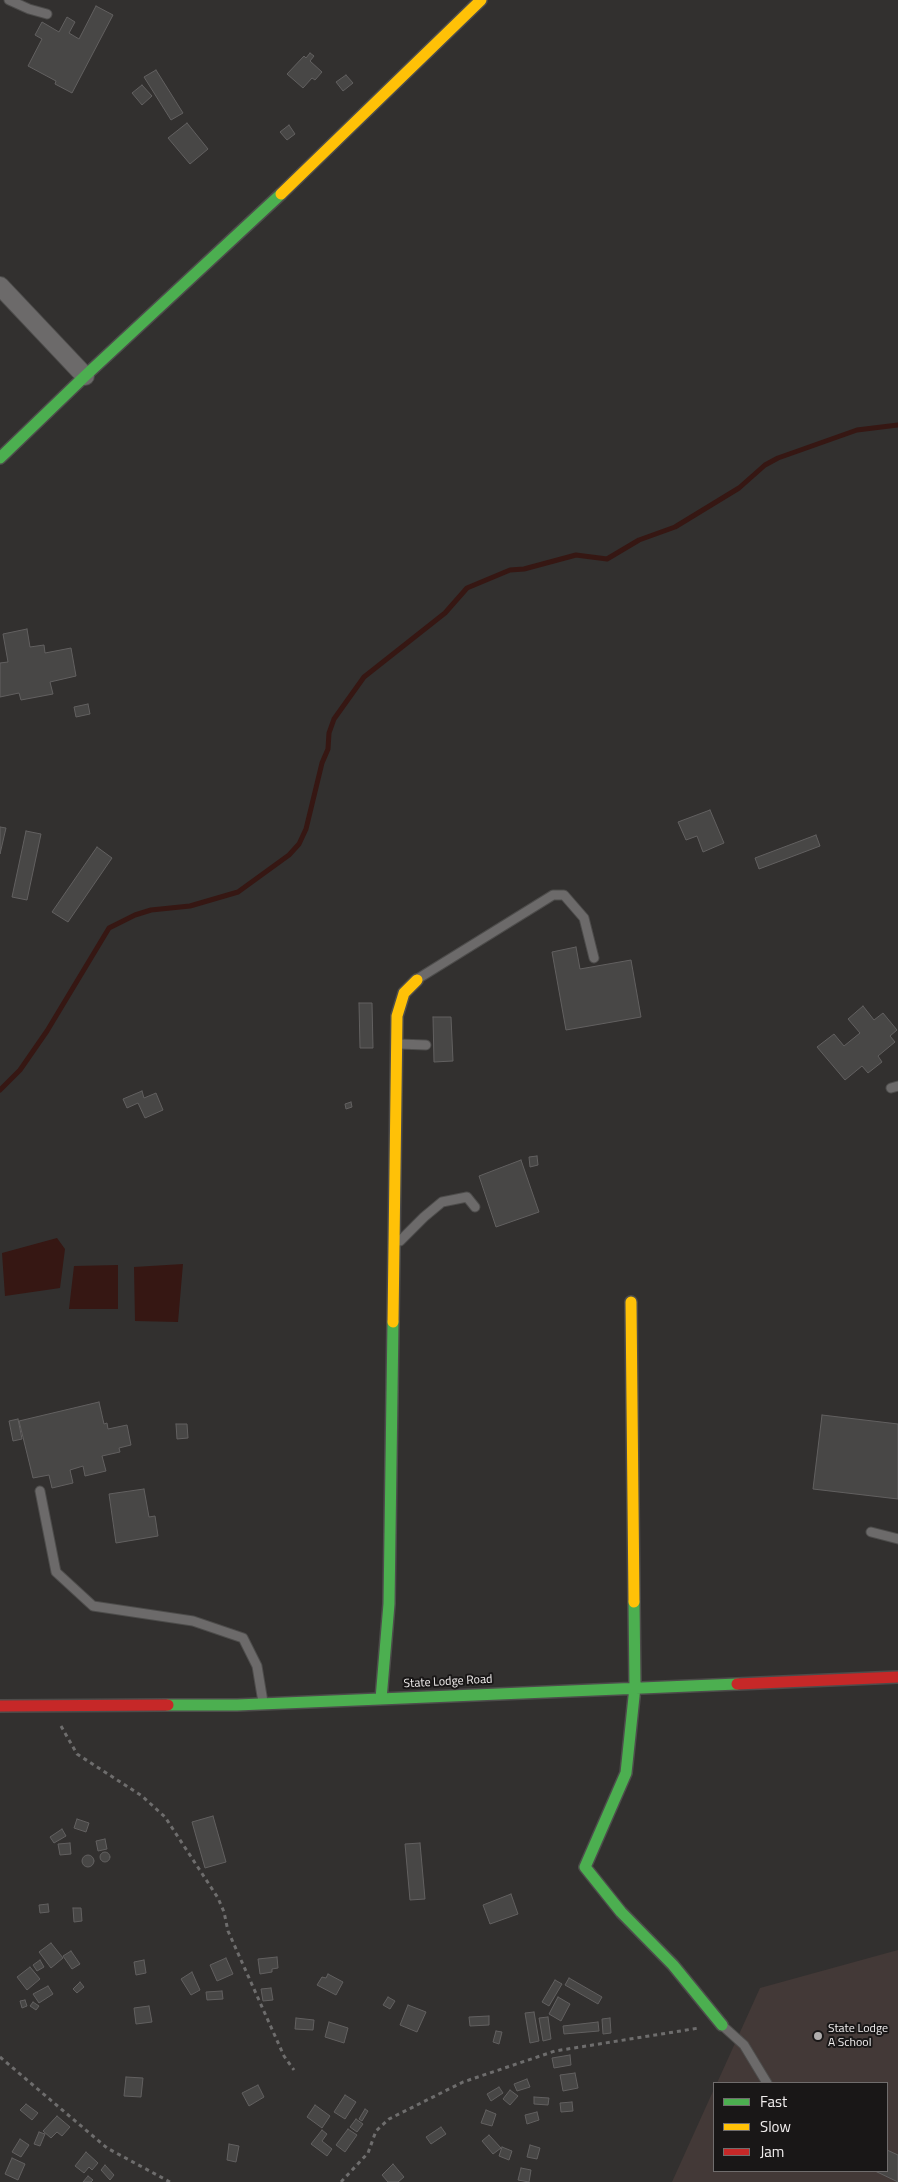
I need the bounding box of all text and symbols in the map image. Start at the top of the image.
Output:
street label: State Lodge Road [403,1672,493,1692]
place label: State Lodge A School [828,2022,888,2050]
marker: State Lodge A School [812,2030,824,2042]
legend [713,2082,888,2172]
text: Fast [760,2090,787,2113]
text: Slow [760,2115,791,2138]
text: Jam [760,2140,784,2163]

